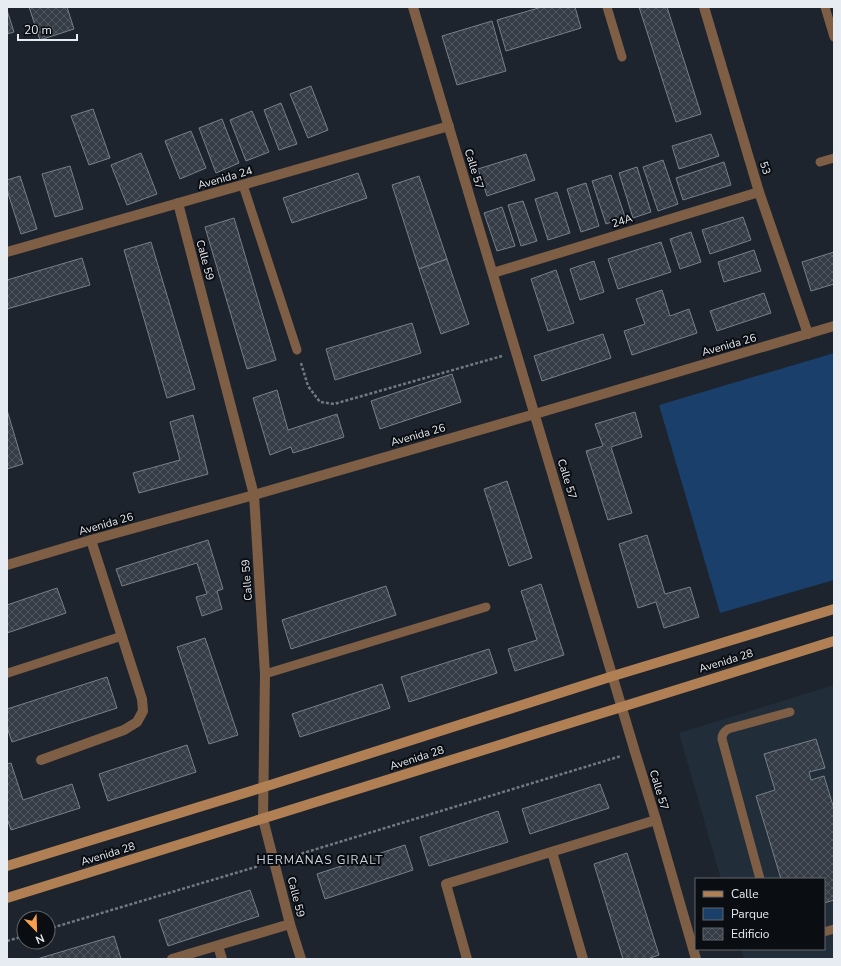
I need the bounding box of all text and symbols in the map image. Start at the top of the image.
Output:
scale bar [18,16,77,42]
text: 20 m [24,22,52,38]
street label: Calle 57 [461,147,487,191]
street label: 53 [756,159,774,177]
street label: Avenida 24 [196,163,254,193]
street label: 24A [610,211,634,231]
street label: Calle 59 [192,238,218,282]
street label: Avenida 26 [700,330,758,360]
street label: Avenida 26 [389,420,447,450]
street label: Calle 57 [554,457,580,501]
street label: Avenida 26 [77,509,135,539]
street label: Calle 59 [238,559,256,601]
street label: Avenida 28 [697,645,755,676]
street label: Avenida 28 [388,742,446,774]
street label: Calle 57 [646,768,672,812]
street label: Avenida 28 [79,838,137,869]
district label: HERMANAS GIRALT [257,852,383,868]
street label: Calle 59 [284,875,308,919]
legend [695,878,825,950]
text: Calle [731,886,759,902]
text: Parque [731,906,769,922]
north arrow [16,910,56,950]
text: Edificio [731,926,770,942]
text: N [33,930,46,947]

